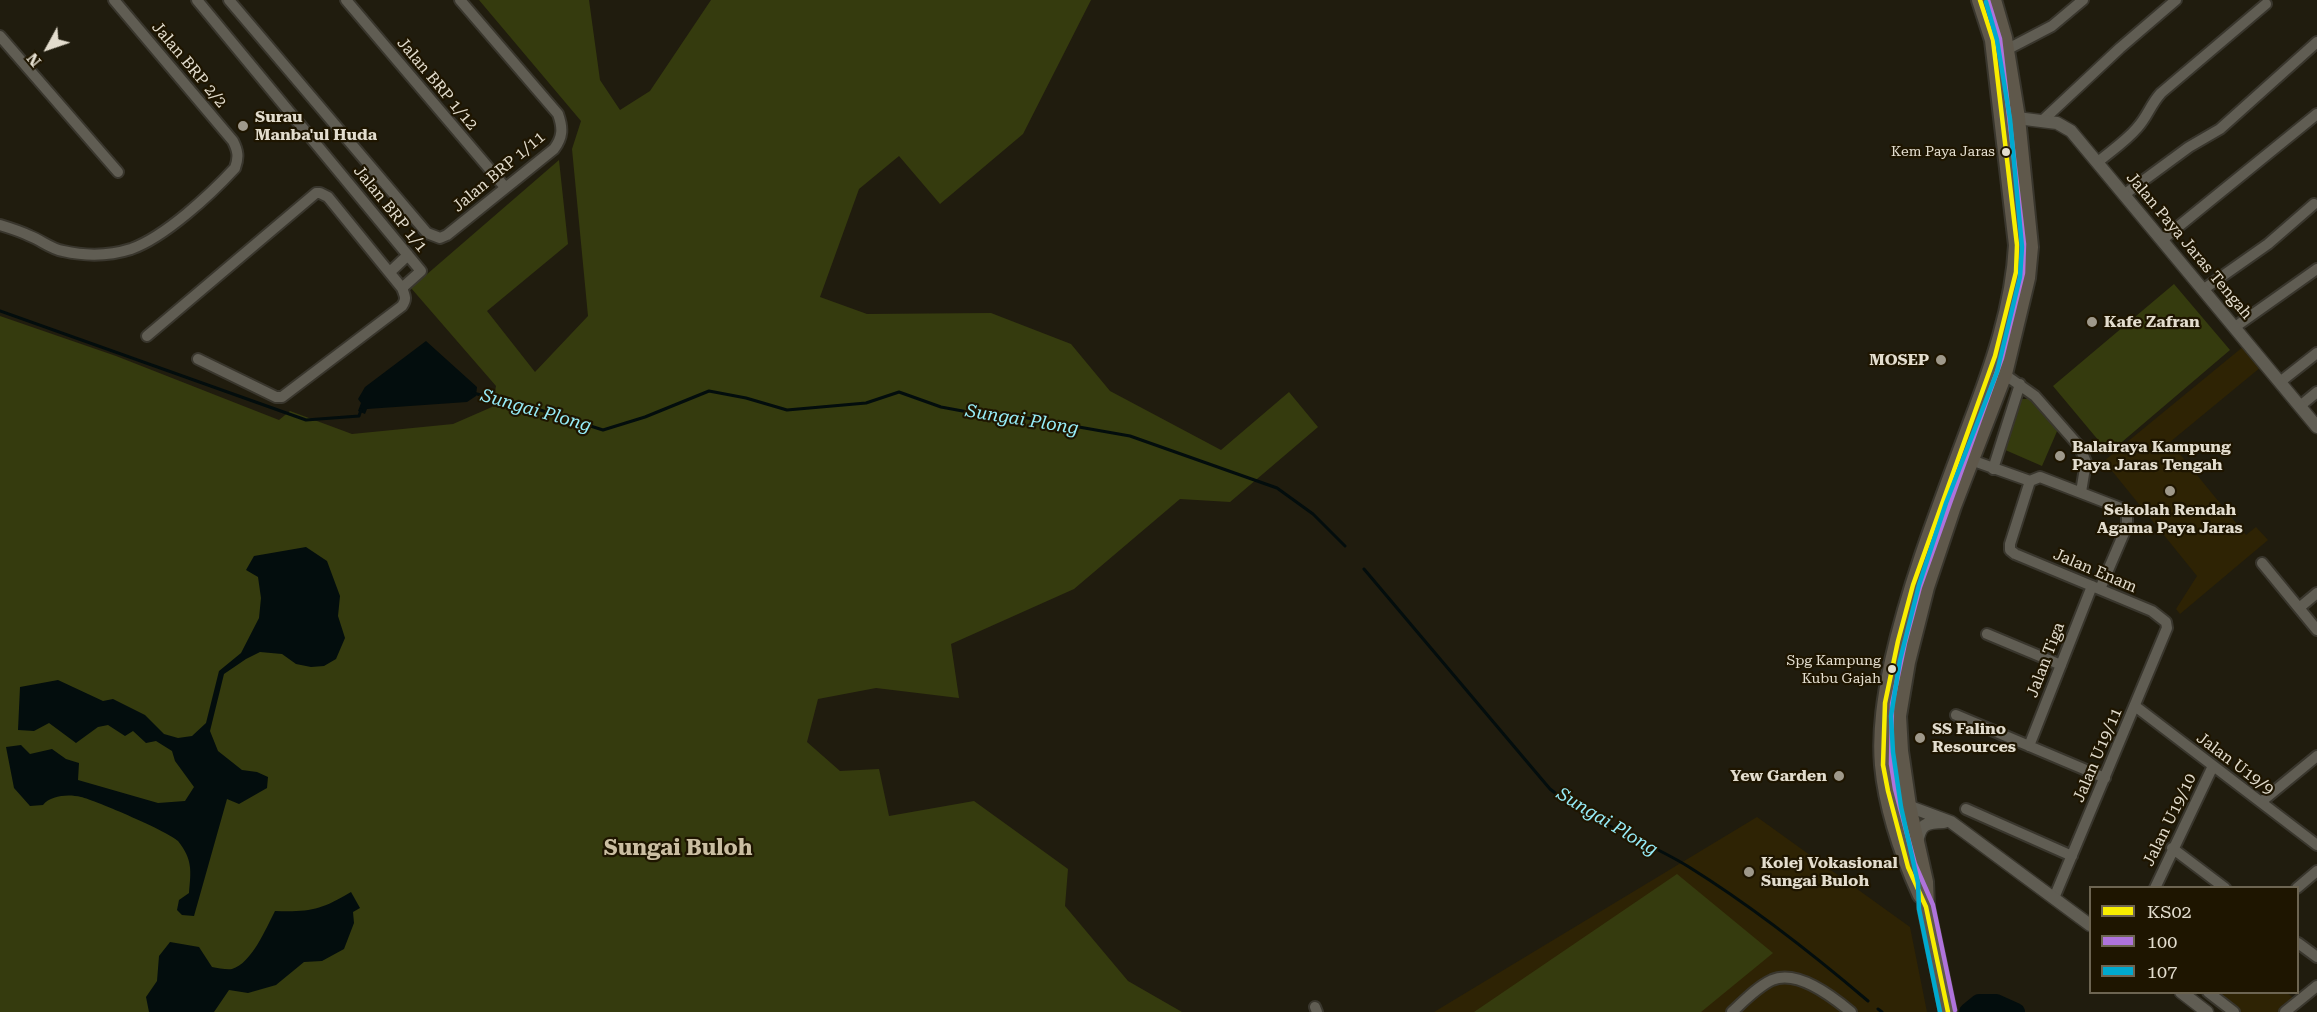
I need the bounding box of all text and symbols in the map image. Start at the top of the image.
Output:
north arrow [18,18,78,78]
street label: Jalan BRP 2/2 [148,18,230,112]
street label: Jalan BRP 1/12 [393,34,481,134]
text: N [23,49,45,71]
place label: Surau Manba'ul Huda [255,107,377,145]
marker: Surau Manba'ul Huda [236,119,250,133]
street label: Jalan BRP 1/11 [449,128,549,216]
place label: Kem Paya Jaras [1891,144,1995,160]
marker: Kem Paya Jaras [2000,146,2012,158]
street label: Jalan BRP 1/1 [349,162,431,256]
street label: Jalan Paya Jaras Tengah [2122,169,2256,323]
place label: Kafe Zafran [2104,312,2200,332]
marker: Kafe Zafran [2085,315,2099,329]
place label: MOSEP [1869,350,1929,370]
marker: MOSEP [1934,353,1948,367]
water label: Sungai Plong [478,385,594,437]
water label: Sungai Plong [964,400,1080,440]
place label: Balairaya Kampung Paya Jaras Tengah [2072,437,2231,475]
marker: Balairaya Kampung Paya Jaras Tengah [2053,449,2067,463]
marker: Sekolah Rendah Agama Paya Jaras [2163,484,2177,498]
place label: Sekolah Rendah Agama Paya Jaras [2097,500,2243,538]
street label: Jalan Enam [2050,545,2140,597]
street label: Jalan Tiga [2023,620,2069,700]
place label: Spg Kampung Kubu Gajah [1786,653,1881,686]
marker: Spg Kampung Kubu Gajah [1886,663,1898,675]
street label: Jalan U19/11 [2069,705,2127,805]
place label: SS Falino Resources [1932,719,2016,757]
street label: Jalan U19/9 [2193,729,2277,799]
marker: SS Falino Resources [1913,731,1927,745]
place label: Yew Garden [1730,766,1827,786]
marker: Yew Garden [1832,769,1846,783]
street label: Jalan U19/10 [2139,771,2201,869]
water label: Sungai Plong [1553,783,1661,861]
district label: Sungai Buloh [604,836,752,862]
place label: Kolej Vokasional Sungai Buloh [1761,853,1898,891]
marker: Kolej Vokasional Sungai Buloh [1742,865,1756,879]
legend [2089,886,2299,994]
text: KS02 [2147,901,2192,922]
text: 100 [2147,931,2177,952]
text: 107 [2147,961,2177,982]

